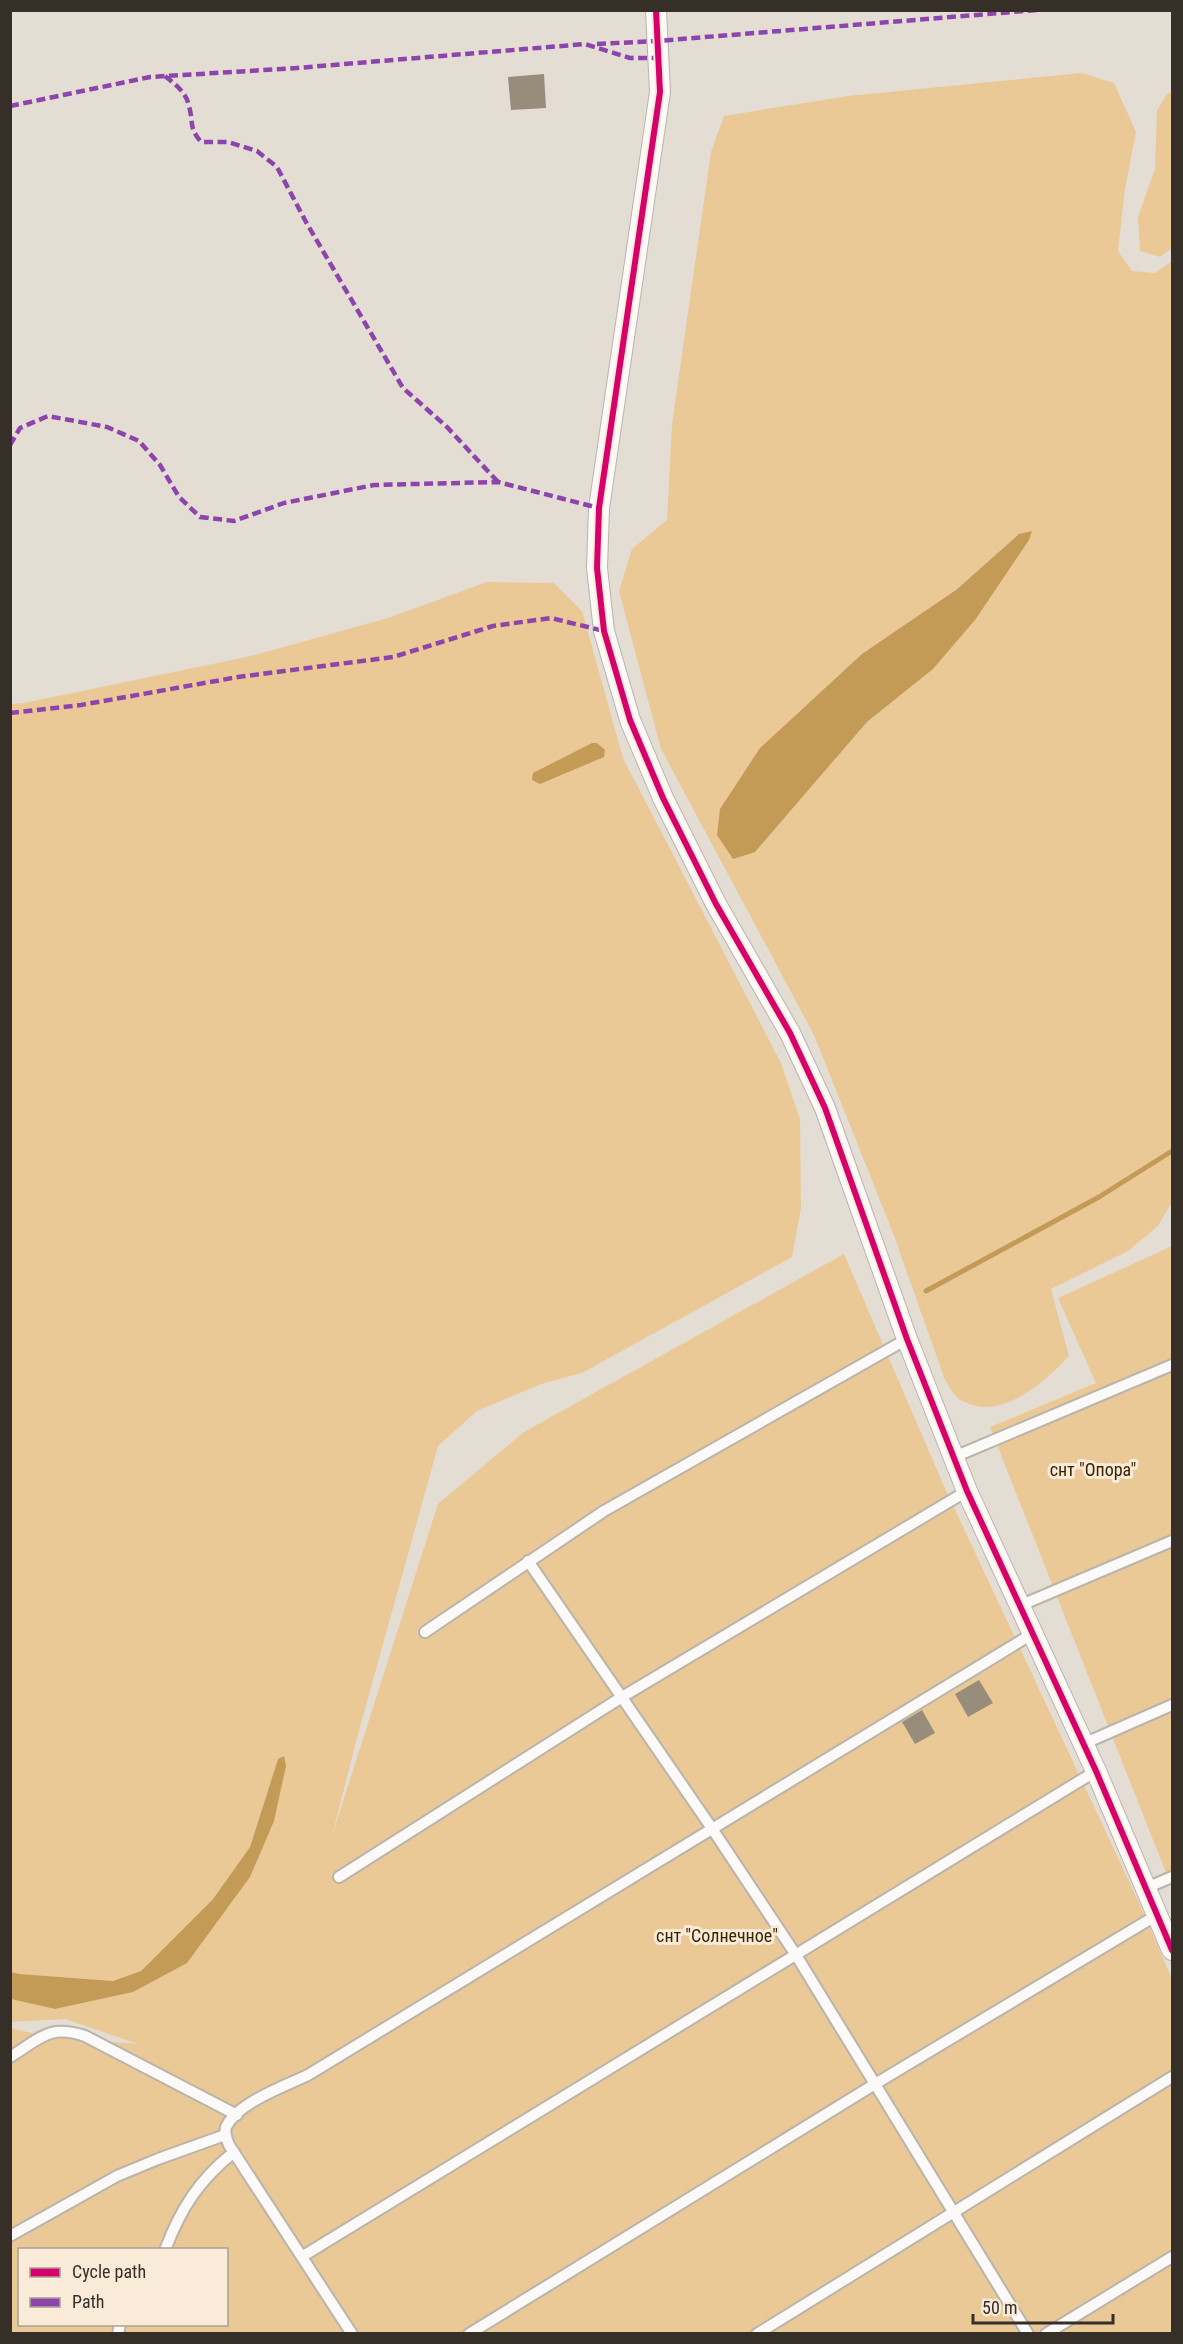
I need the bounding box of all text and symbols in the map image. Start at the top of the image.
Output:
park label: снт "Опора" [1050,1459,1136,1480]
park label: снт "Солнечное" [656,1925,778,1946]
legend [18,2248,228,2326]
text: Cycle path [72,2261,146,2282]
scale bar [973,2287,1112,2325]
text: Path [72,2291,105,2312]
text: 50 m [982,2297,1017,2318]

